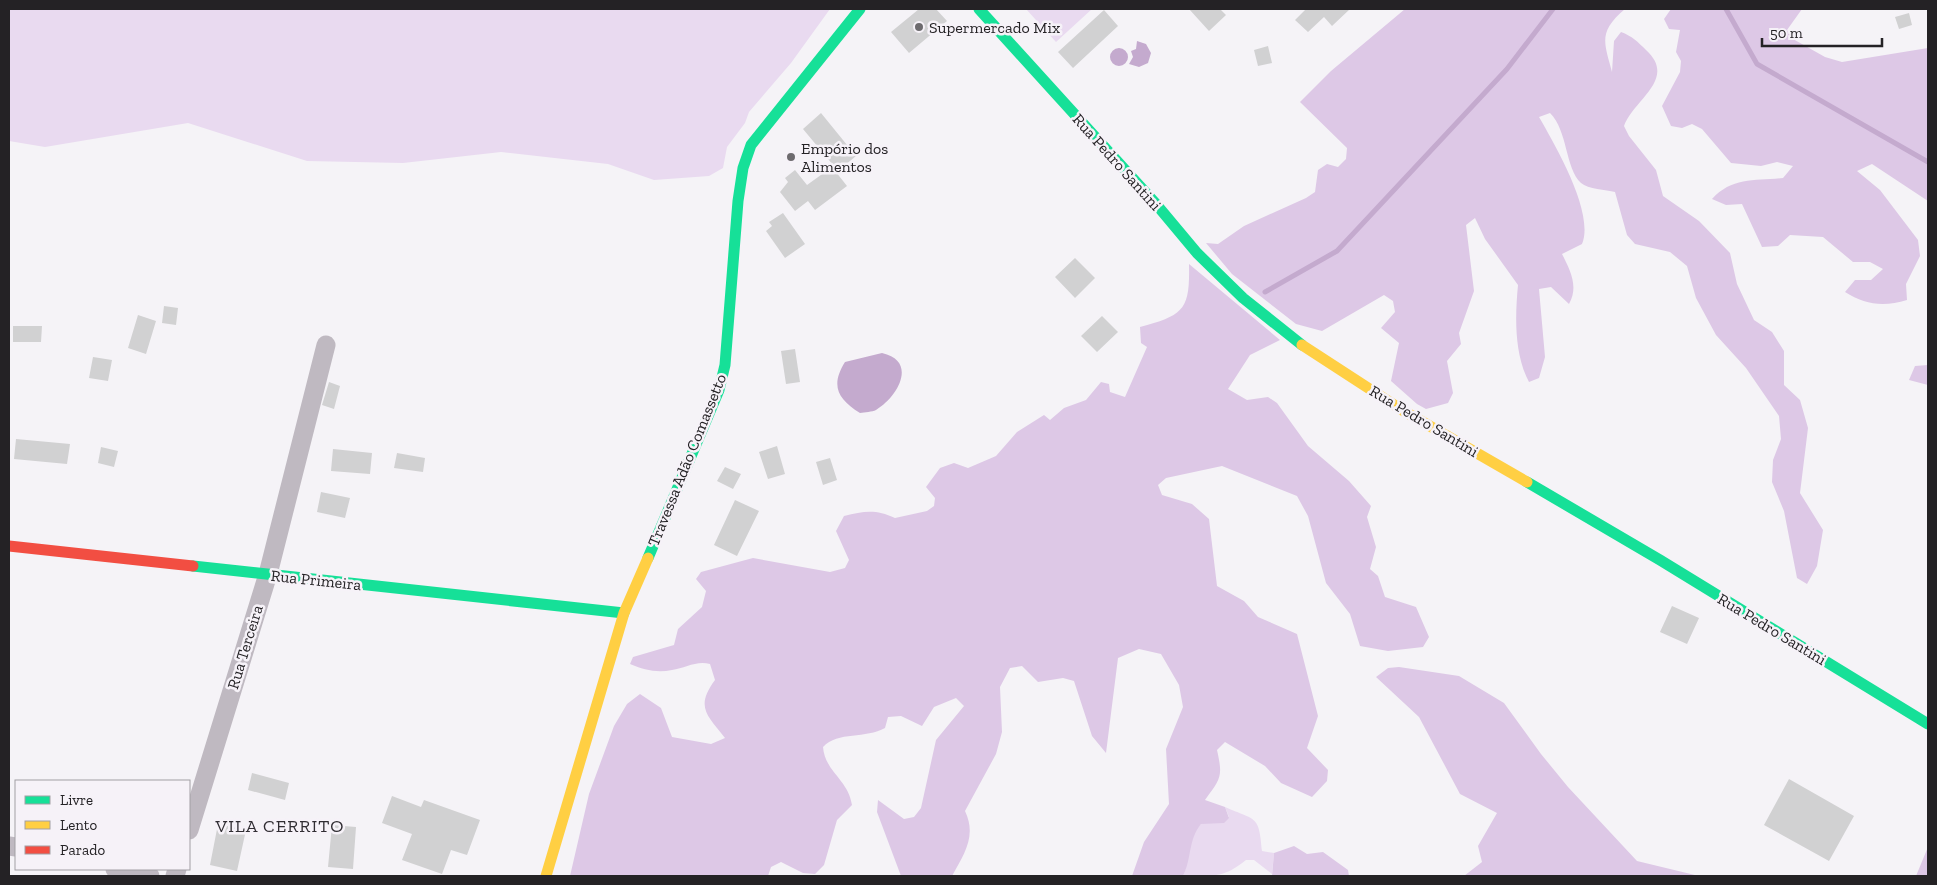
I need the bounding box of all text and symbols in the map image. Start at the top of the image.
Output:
scale bar [1762,15,1882,47]
place label: Supermercado Mix [929,18,1060,37]
marker: Supermercado Mix [913,21,925,33]
text: 50 m [1770,24,1803,42]
street label: Rua Pedro Santini [1069,110,1166,215]
place label: Empório dos Alimentos [801,139,888,176]
marker: Empório dos Alimentos [785,151,797,163]
street label: Travessa Adão Comassetto [644,371,730,549]
street label: Rua Pedro Santini [1366,381,1482,461]
street label: Rua Primeira [270,566,362,594]
street label: Rua Pedro Santini [1714,589,1830,669]
street label: Rua Terceira [223,602,267,691]
legend [15,780,190,870]
text: Livre [60,791,93,809]
district label: VILA CERRITO [215,815,344,837]
text: Lento [60,816,97,834]
text: Parado [60,841,106,859]

